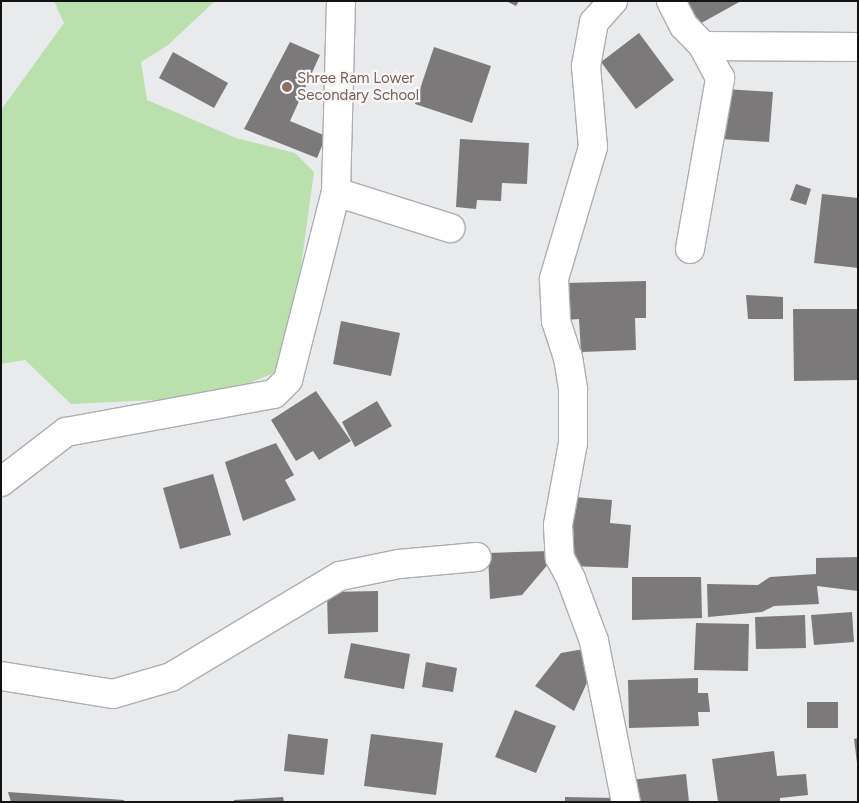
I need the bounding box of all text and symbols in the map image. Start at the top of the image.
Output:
place label: Shree Ram Lower Secondary School [297,69,419,104]
marker: Shree Ram Lower Secondary School [281,81,293,93]

